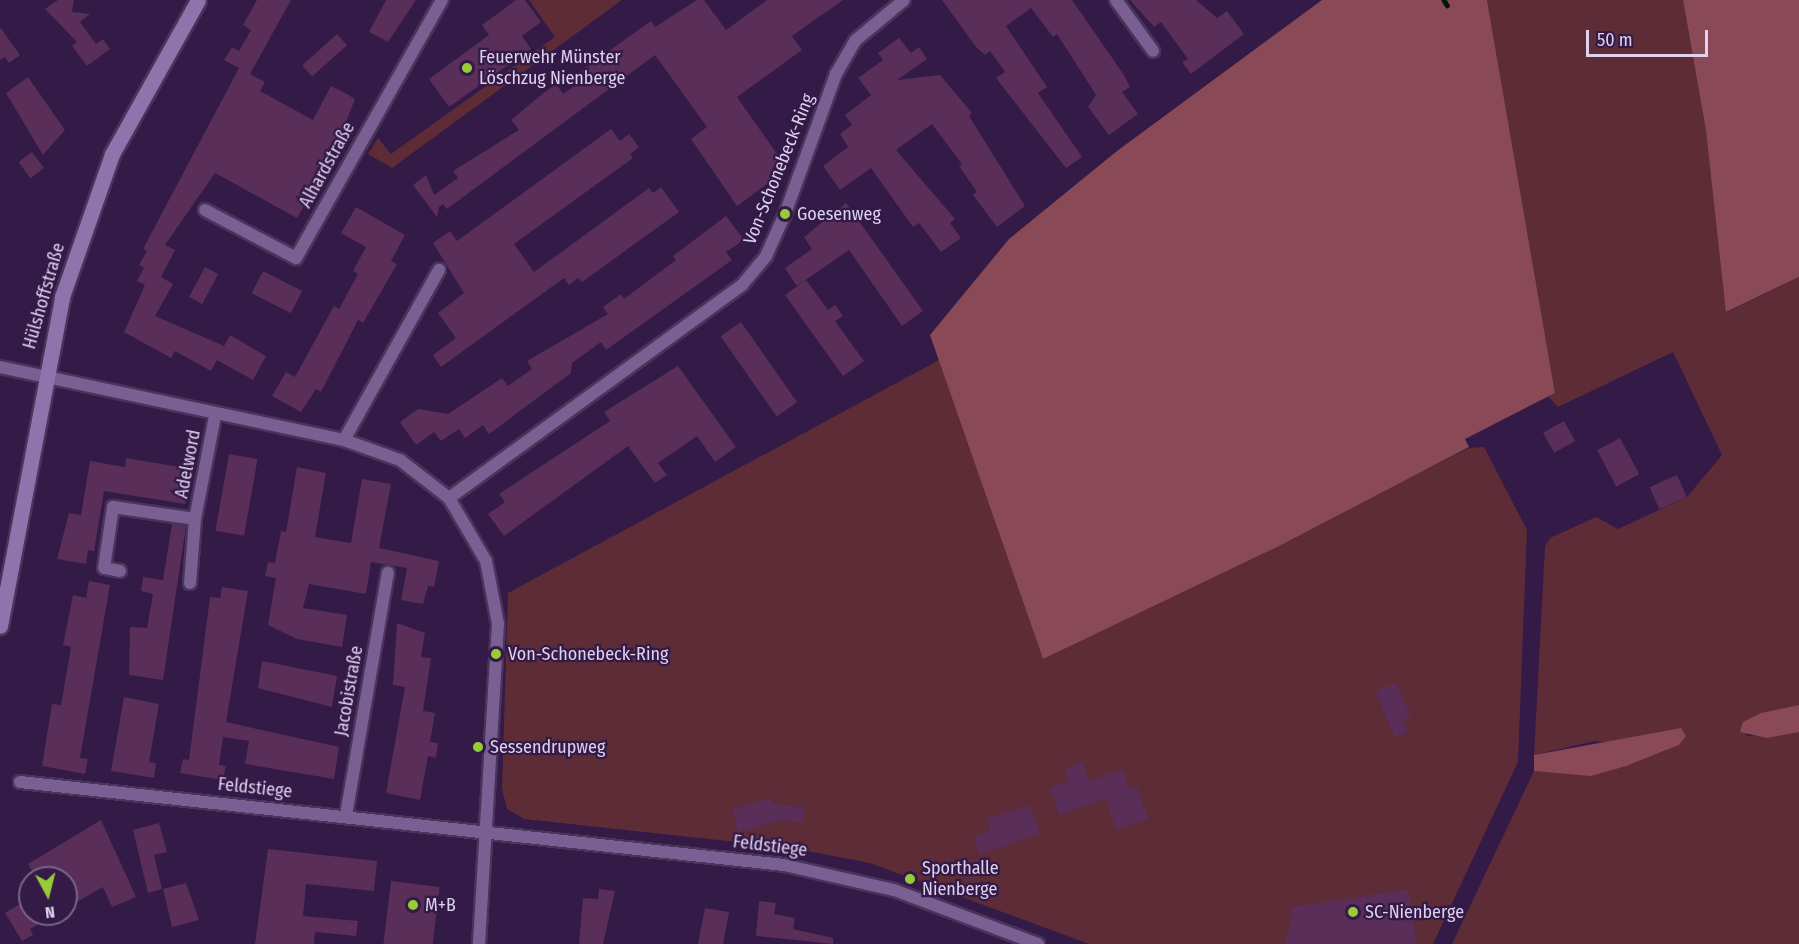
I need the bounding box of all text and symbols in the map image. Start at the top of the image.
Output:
scale bar [1589,18,1710,56]
text: 50 m [1597,29,1633,51]
place label: Feuerwehr Münster Löschzug Nienberge [479,47,625,90]
marker: Feuerwehr Münster Löschzug Nienberge [460,61,474,75]
street label: Von-Schonebeck-Ring [739,91,819,247]
street label: Alhardstraße [295,118,359,212]
place label: Goesenweg [797,203,881,225]
marker: Goesenweg [778,207,792,221]
street label: Hülshoffstraße [19,240,69,352]
street label: Adelword [171,428,205,500]
place label: Von-Schonebeck-Ring [508,643,668,665]
street label: Jacobistraße [330,644,368,738]
marker: Von-Schonebeck-Ring [489,647,503,661]
place label: Sessendrupweg [490,736,605,758]
marker: Sessendrupweg [471,740,485,754]
street label: Feldstiege [217,773,293,803]
street label: Feldstiege [732,831,808,861]
place label: Sporthalle Nienberge [922,858,999,900]
north arrow [18,866,78,926]
marker: Sporthalle Nienberge [903,872,917,886]
place label: M+B [425,894,456,916]
marker: M+B [406,898,420,912]
place label: SC-Nienberge [1365,901,1464,923]
text: N [44,902,56,922]
marker: SC-Nienberge [1346,905,1360,919]

